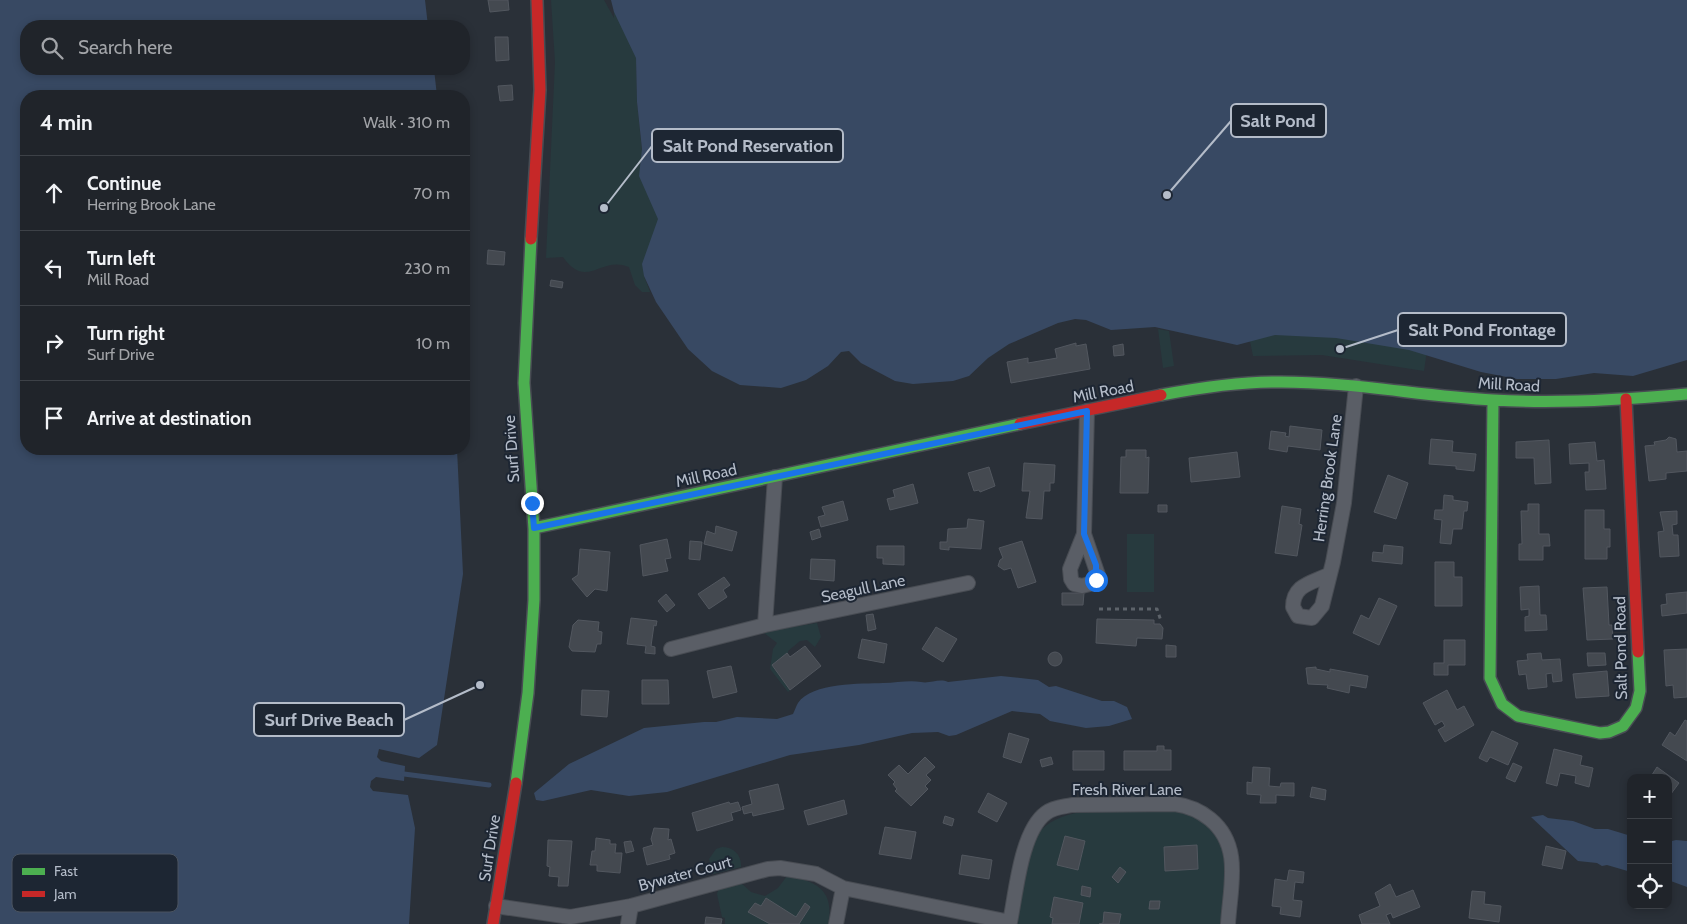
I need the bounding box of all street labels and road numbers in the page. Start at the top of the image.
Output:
street label: Mill Road [1477,373,1540,396]
street label: Mill Road [1071,376,1135,407]
street label: Herring Brook Lane [1309,413,1346,543]
street label: Surf Drive [500,415,523,483]
street label: Mill Road [674,460,738,491]
street label: Seagull Lane [819,570,907,607]
street label: Salt Pond Road [1610,596,1631,700]
street label: Fresh River Lane [1072,780,1182,799]
street label: Surf Drive [475,813,504,883]
street label: Bywater Court [636,852,734,895]

